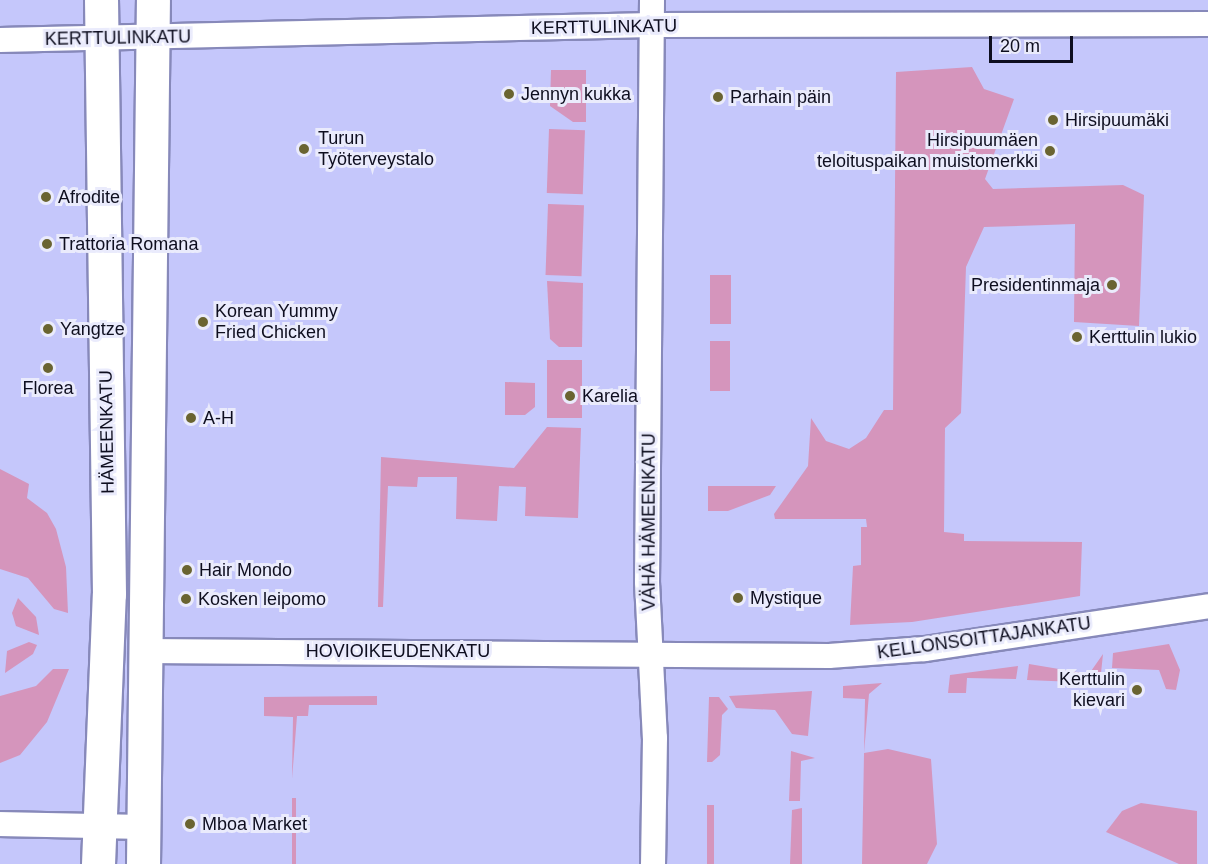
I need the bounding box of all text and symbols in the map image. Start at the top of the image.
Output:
street label: KERTTULINKATU [531,15,677,39]
scale bar [992,24,1076,62]
street label: KERTTULINKATU [45,26,191,50]
text: 20 m [1000,36,1040,56]
place label: Jennyn kukka [521,83,631,105]
place label: Parhain päin [730,86,831,108]
marker: Jennyn kukka [502,87,516,101]
marker: Parhain päin [711,90,725,104]
place label: Hirsipuumäki [1065,109,1169,131]
marker: Hirsipuumäki [1046,113,1060,127]
place label: Turun Työterveystalo [318,128,434,170]
place label: Hirsipuumäen teloituspaikan muistomerkki [817,130,1038,172]
marker: Turun Työterveystalo [295,140,313,158]
marker: Hirsipuumäen teloituspaikan muistomerkki [1043,144,1057,158]
place label: Afrodite [58,186,120,208]
marker: Afrodite [39,190,53,204]
place label: Trattoria Romana [59,233,198,255]
marker: Trattoria Romana [40,237,54,251]
place label: Presidentinmaja [971,274,1100,296]
marker: Presidentinmaja [1105,278,1119,292]
place label: Korean Yummy Fried Chicken [215,301,338,344]
marker: Korean Yummy Fried Chicken [196,315,210,329]
place label: Yangtze [60,318,125,340]
marker: Yangtze [41,322,55,336]
place label: Kerttulin lukio [1089,326,1197,348]
marker: Kerttulin lukio [1070,330,1084,344]
marker: Florea [41,361,55,375]
street label: HÄMEENKATU [95,370,119,494]
place label: Florea [22,377,74,399]
place label: Karelia [582,385,638,407]
marker: Karelia [563,389,577,403]
place label: A-H [203,407,234,429]
marker: A-H [184,411,198,425]
street label: VÄHÄ HÄMEENKATU [638,433,660,611]
place label: Hair Mondo [199,559,292,581]
marker: Hair Mondo [180,563,194,577]
place label: Mystique [750,587,822,609]
place label: Kosken leipomo [198,588,326,610]
marker: Mystique [731,591,745,605]
marker: Kosken leipomo [179,592,193,606]
street label: KELLONSOITTAJANKATU [876,612,1092,664]
street label: HOVIOIKEUDENKATU [306,640,490,662]
place label: Kerttulin kievari [1059,669,1125,712]
marker: Kerttulin kievari [1130,683,1144,697]
place label: Mboa Market [202,813,307,835]
marker: Mboa Market [183,817,197,831]

